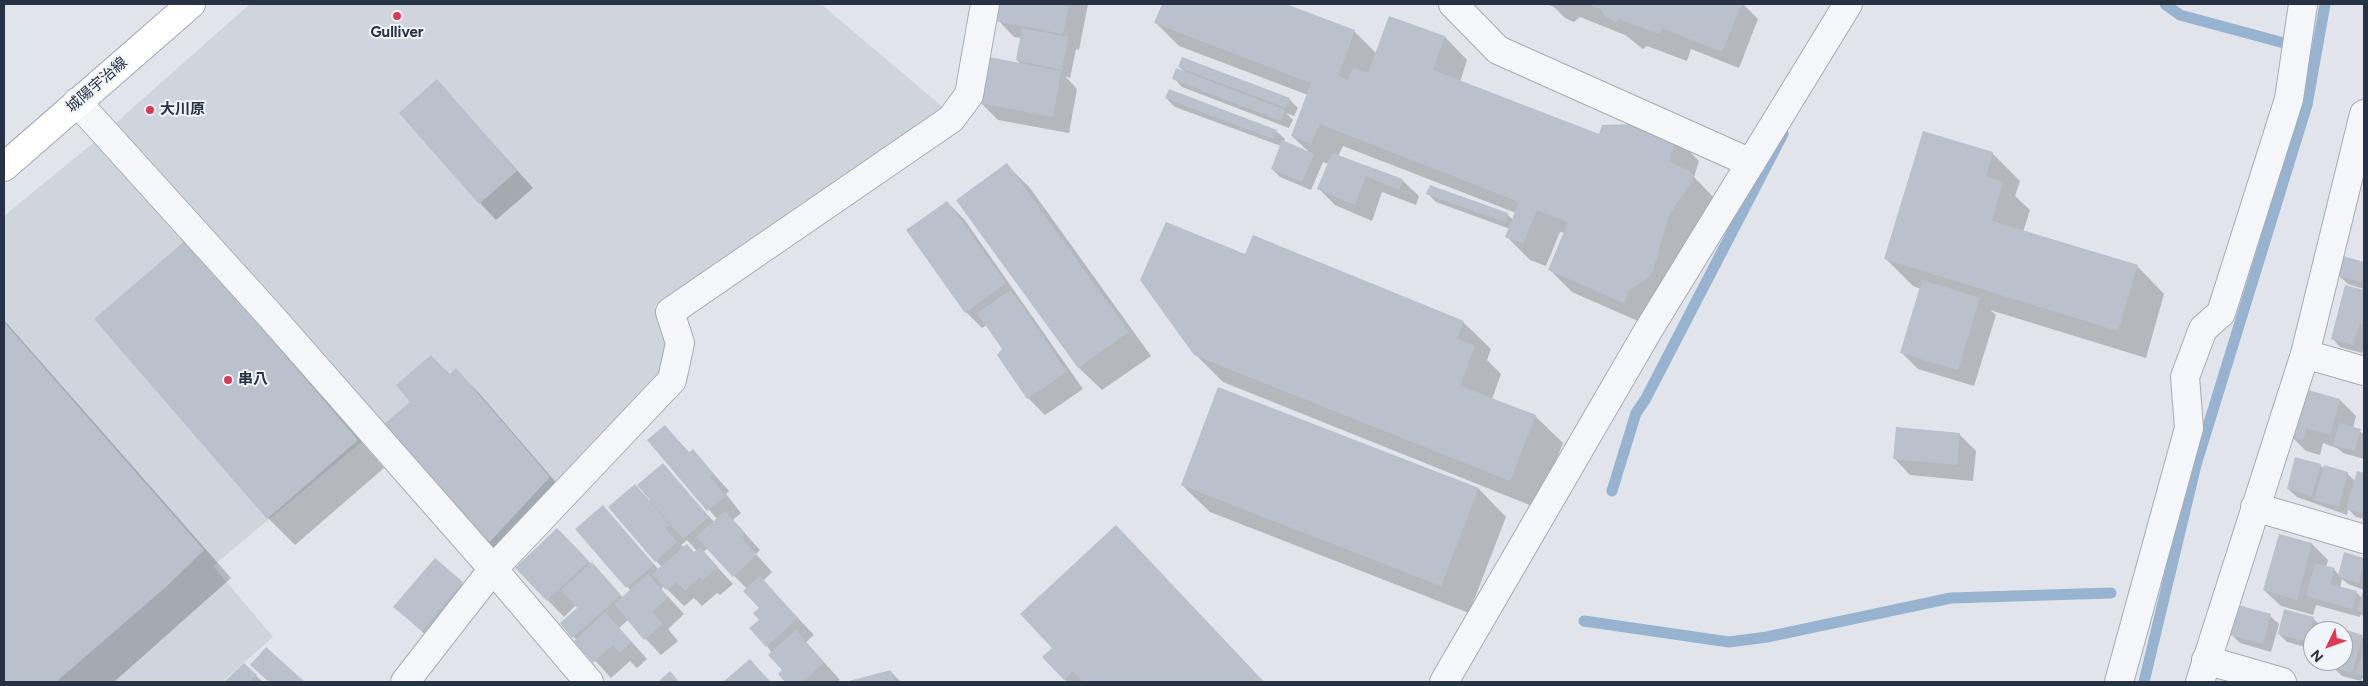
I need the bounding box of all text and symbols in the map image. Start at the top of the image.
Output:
marker: Gulliver [391,10,403,22]
place label: Gulliver [370,24,424,42]
street label: 城陽宇治線 [63,54,131,116]
place label: 大川原 [160,101,205,119]
marker: 大川原 [144,104,156,116]
place label: 串八 [238,371,268,389]
marker: 串八 [222,374,234,386]
north arrow [2303,621,2353,671]
text: N [2307,646,2327,665]

